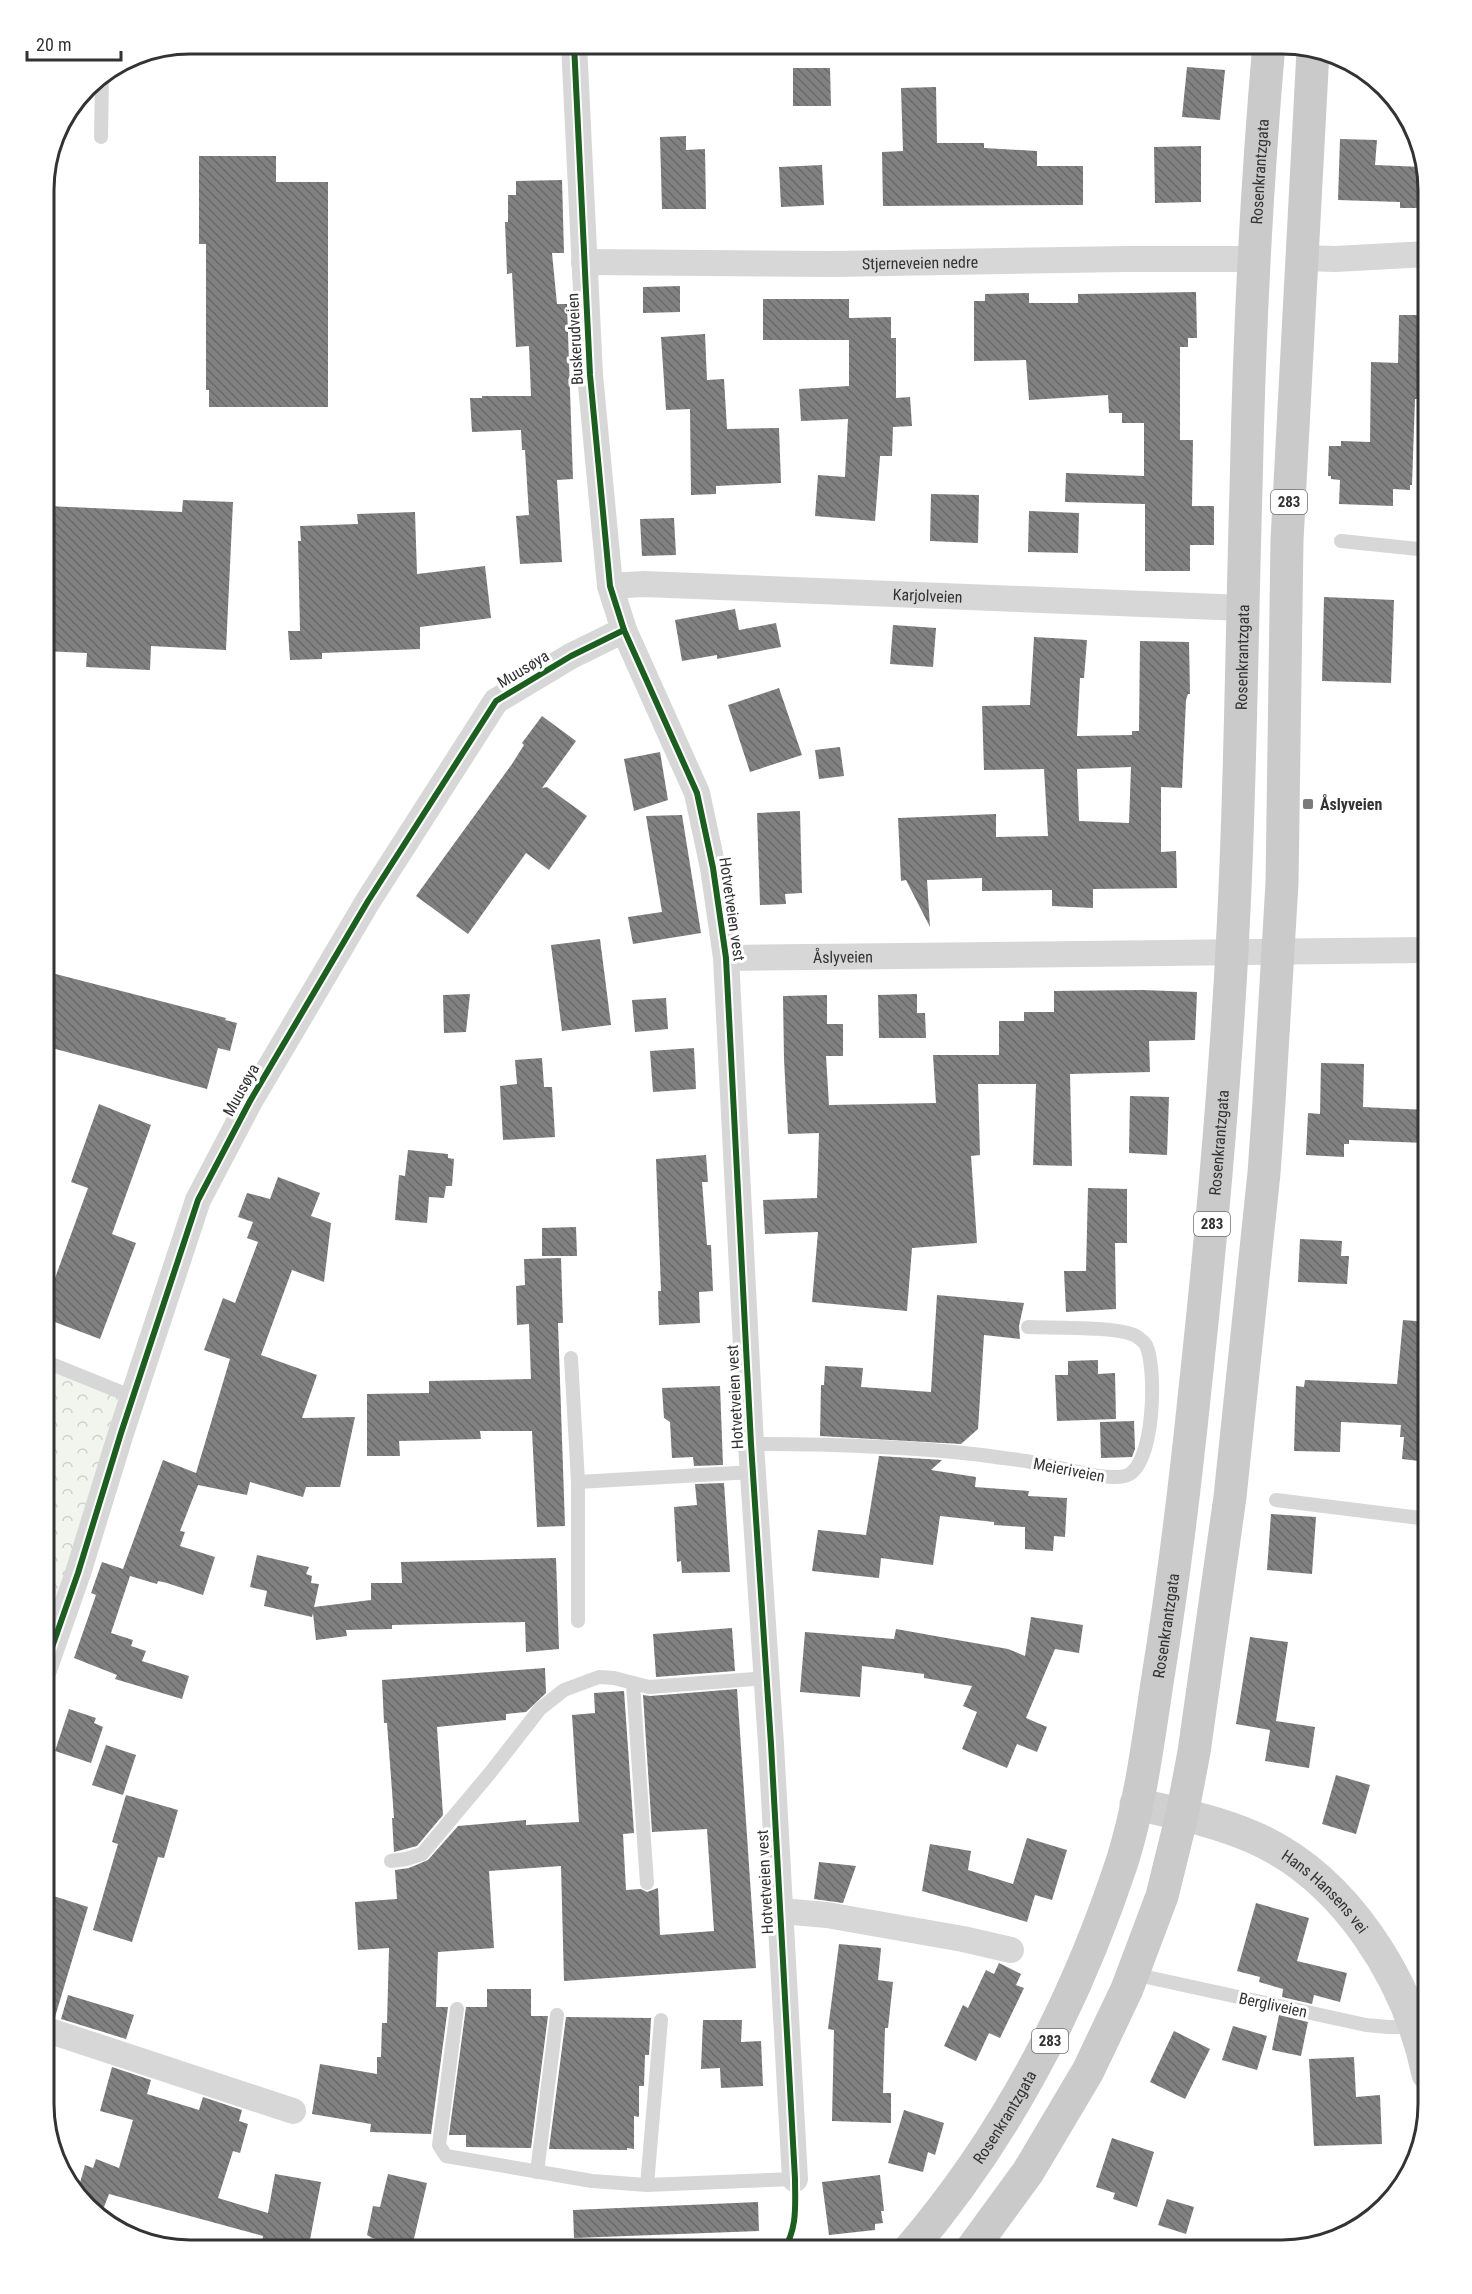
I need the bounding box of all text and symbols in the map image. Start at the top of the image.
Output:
scale bar [27,24,122,62]
text: 20 m [36,34,71,55]
street label: Rosenkrantzgata [1247,118,1272,225]
street label: Stjerneveien nedre [862,252,978,273]
street label: Buskerudveien [563,293,587,385]
road number: 283 [1271,490,1307,514]
street label: Karjolveien [892,584,963,606]
street label: Rosenkrantzgata [1231,604,1253,710]
street label: Muusøya [494,646,552,692]
place label: Åslyveien [1320,794,1382,814]
marker: Åslyveien [1301,797,1315,811]
street label: Hotvetveien vest [715,856,749,962]
street label: Åslyveien [813,946,873,967]
street label: Muusøya [219,1060,263,1120]
street label: Rosenkrantzgata [1205,1089,1232,1196]
road number: 283 [1194,1212,1230,1236]
street label: Hotvetveien vest [723,1344,747,1450]
street label: Meieriveien [1032,1454,1106,1486]
street label: Rosenkrantzgata [1148,1572,1183,1679]
street label: Hotvetveien vest [753,1829,777,1935]
street label: Hans Hansens vei [1278,1845,1372,1937]
street label: Bergliveien [1237,1988,1309,2022]
road number: 283 [1032,2029,1068,2053]
street label: Rosenkrantzgata [969,2067,1040,2167]

